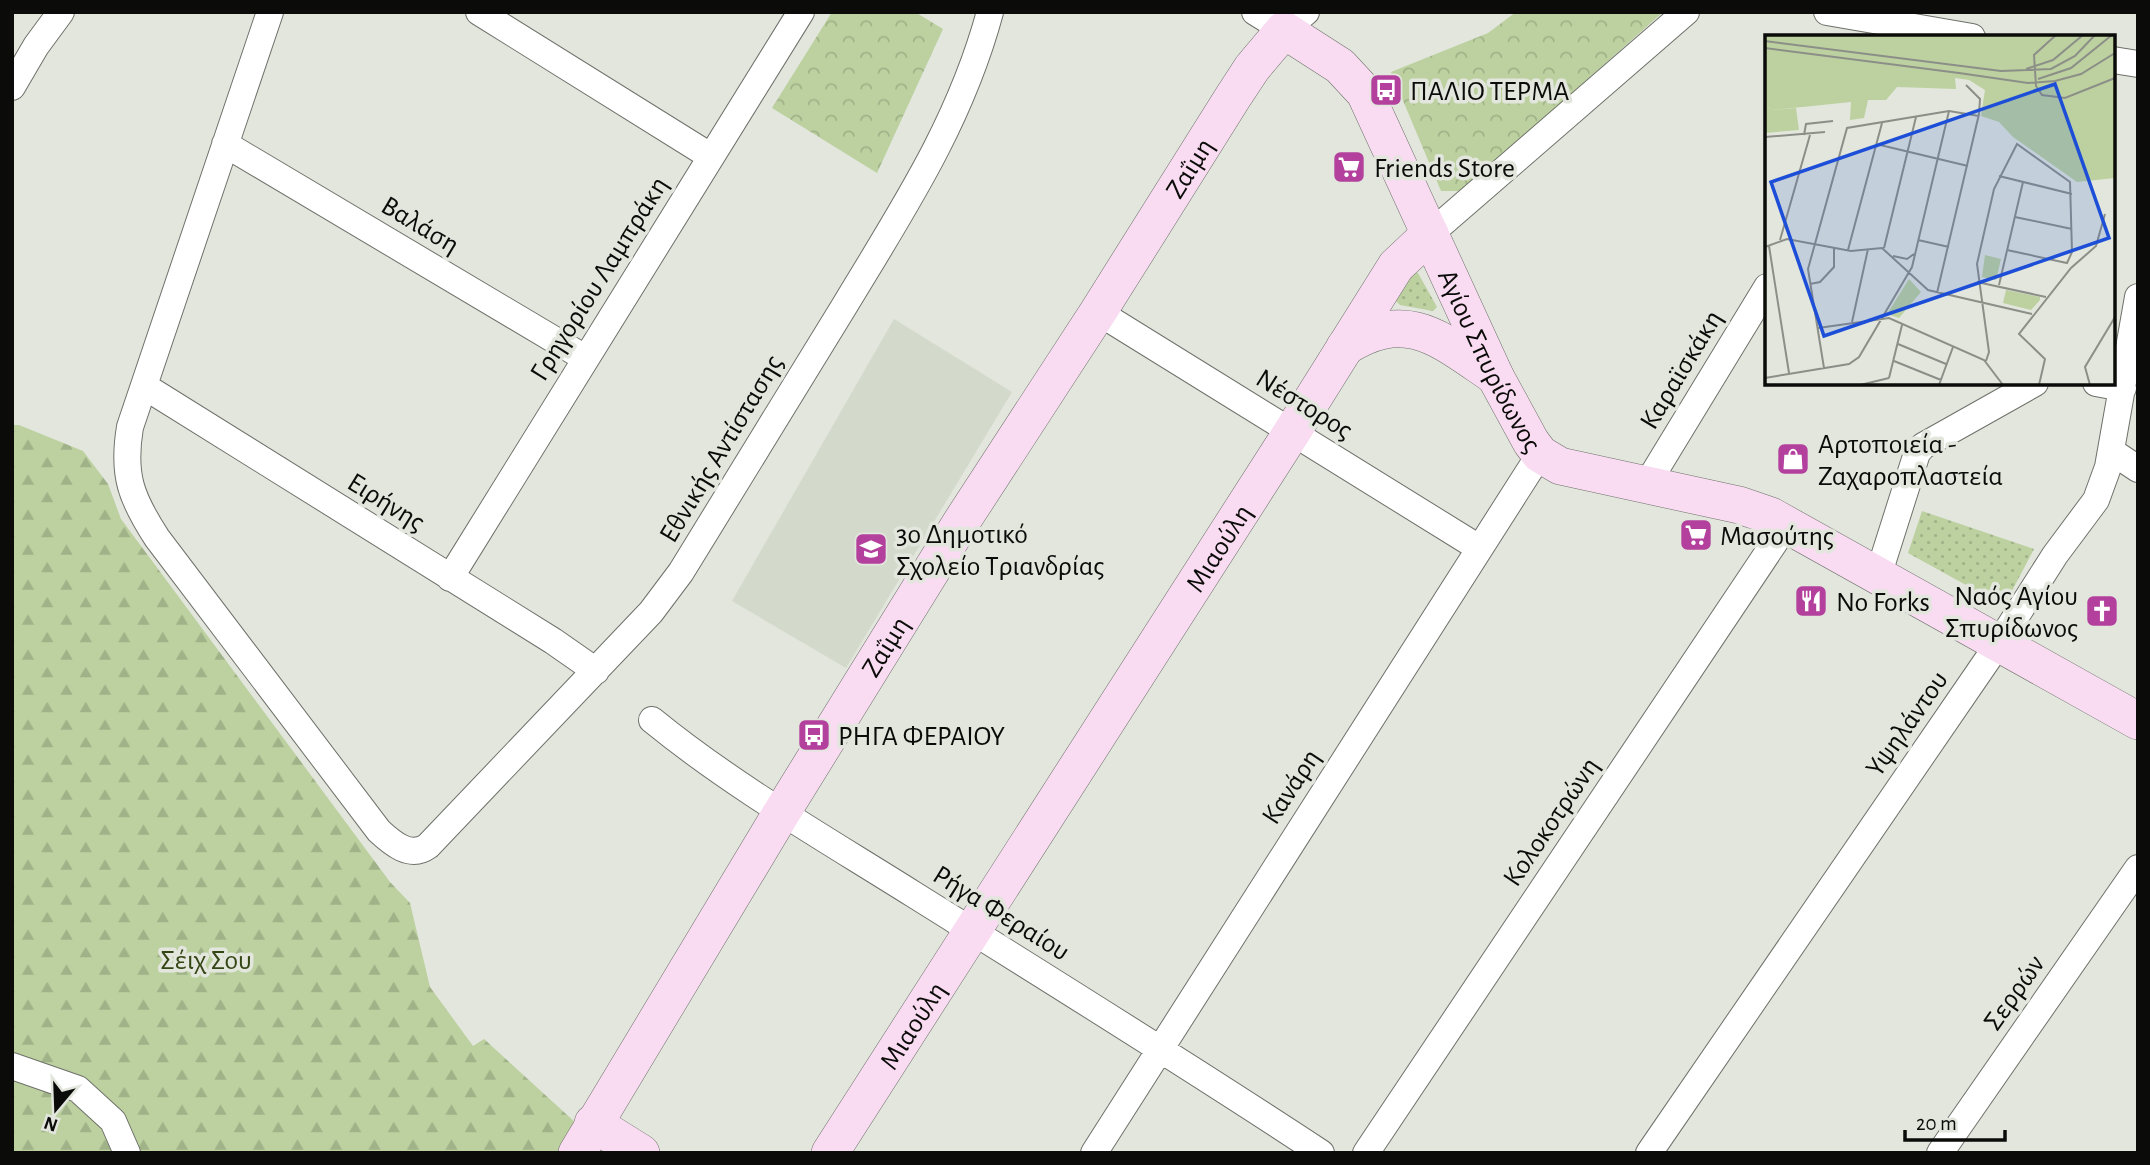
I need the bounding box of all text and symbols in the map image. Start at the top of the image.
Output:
inset map [1765,35,2115,385]
bus stop icon: ΠΑΛΙΟ ΤΕΡΜΑ [1367,71,1405,109]
place label: ΠΑΛΙΟ ΤΕΡΜΑ [1410,78,1569,106]
street label: Ζαΐμη [1161,134,1220,204]
supermarket icon: Friends Store [1330,148,1368,186]
place label: Friends Store [1374,155,1515,183]
street label: Γρηγορίου Λαμπράκη [526,172,674,386]
street label: Βαλάση [376,192,464,260]
street label: Αγίου Σπυρίδωνος [1432,265,1546,458]
street label: Καραϊσκάκη [1635,306,1728,434]
street label: Εθνικής Αντίστασης [655,350,789,548]
street label: Νέστορος [1251,364,1357,445]
place label: Αρτοποιεία - Ζαχαροπλαστεία [1818,431,2003,491]
shop icon: Αρτοποιεία - Ζαχαροπλαστεία [1774,440,1812,478]
street label: Ειρήνης [342,468,430,537]
street label: Μιαούλη [1181,500,1258,597]
supermarket icon: Μασούτης [1677,516,1715,554]
place label: 3ο Δημοτικό Σχολείο Τριανδρίας [896,521,1105,581]
place label: Μασούτης [1720,523,1834,551]
school or university icon: 3ο Δημοτικό Σχολείο Τριανδρίας [852,530,890,568]
restaurant icon: No Forks [1792,582,1830,620]
place label: Ναός Αγίου Σπυρίδωνος [1945,583,2078,643]
place label: No Forks [1836,589,1930,617]
church icon: Ναός Αγίου Σπυρίδωνος [2083,592,2121,630]
street label: Ζαΐμη [857,612,915,682]
street label: Υψηλάντου [1861,666,1954,782]
bus stop icon: ΡΗΓΑ ΦΕΡΑΙΟΥ [795,716,833,754]
place label: ΡΗΓΑ ΦΕΡΑΙΟΥ [838,723,1005,751]
street label: Κανάρη [1257,745,1326,830]
street label: Κολοκοτρώνη [1498,753,1605,892]
street label: Ρήγα Φεραίου [928,861,1074,967]
park label: Σέιχ Σου [160,947,252,975]
street label: Σερρών [1979,951,2050,1036]
street label: Μιαούλη [875,977,952,1075]
north arrow [21,1074,91,1144]
scale bar [1905,1098,2005,1142]
text: N [42,1113,60,1135]
text: 20 m [1916,1113,1957,1134]

